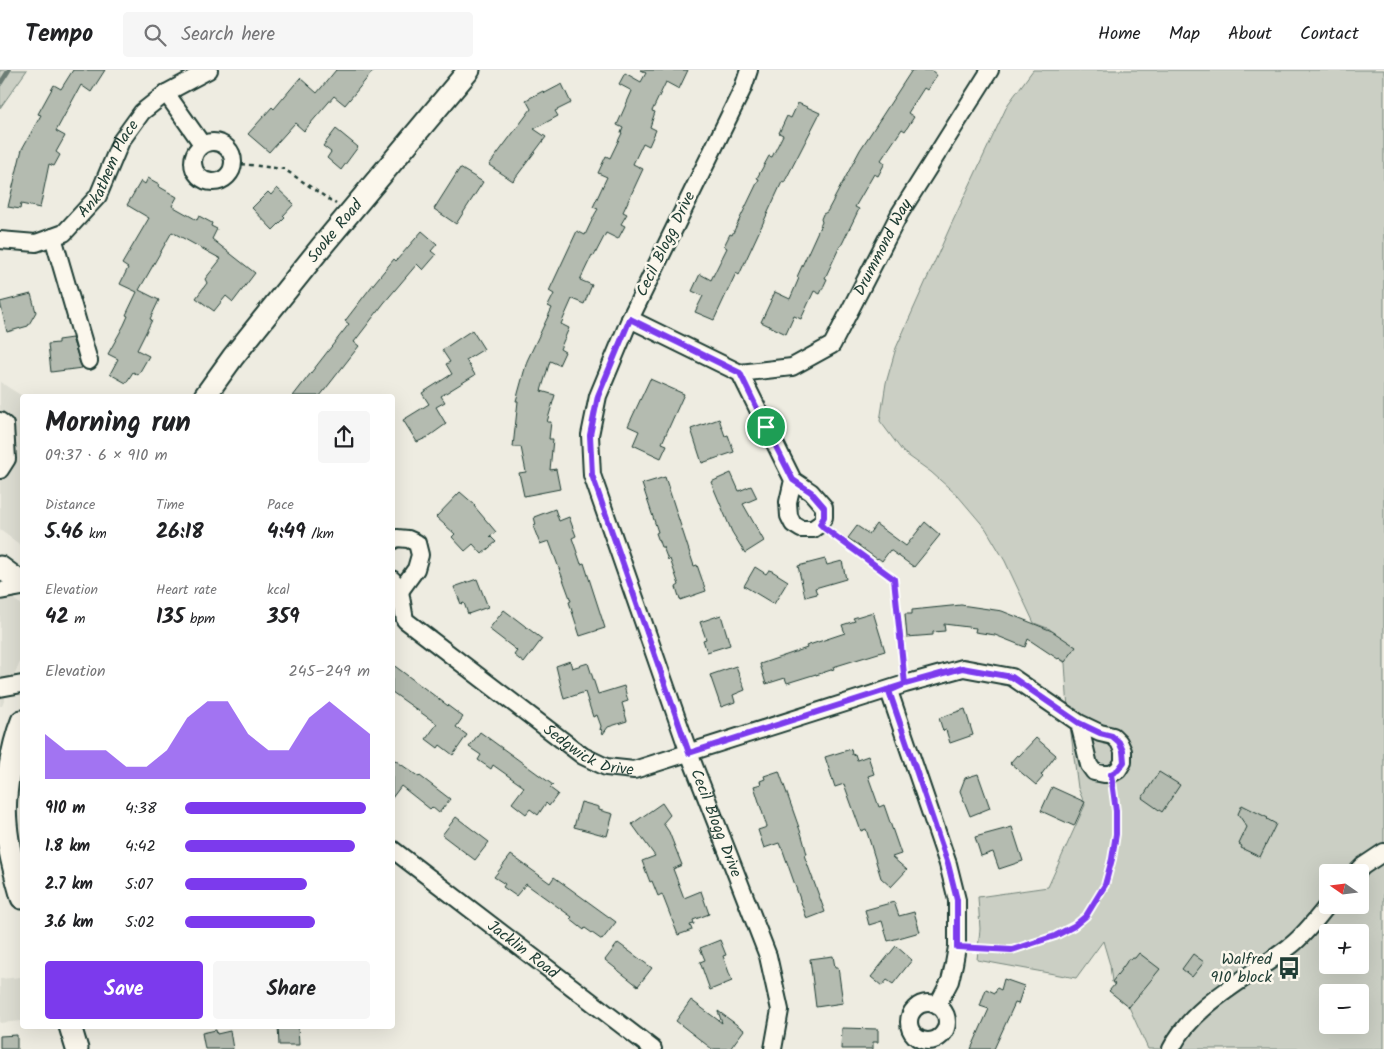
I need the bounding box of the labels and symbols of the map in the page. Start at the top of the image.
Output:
street label: Ankathem Place [71,114,145,223]
street label: Cecil Blogg Drive [630,187,702,301]
street label: Sooke Road [301,193,369,268]
street label: Drummond Way [847,193,919,300]
pin [745,406,787,448]
street label: Sedgwick Drive [538,718,635,782]
street label: Cecil Blogg Drive [684,765,749,881]
north arrow [1319,864,1369,914]
street label: Jacklin Road [482,914,565,986]
place label: Walfred 910 block [1211,947,1273,990]
bus stop icon: Walfred 910 block [1276,955,1302,981]

